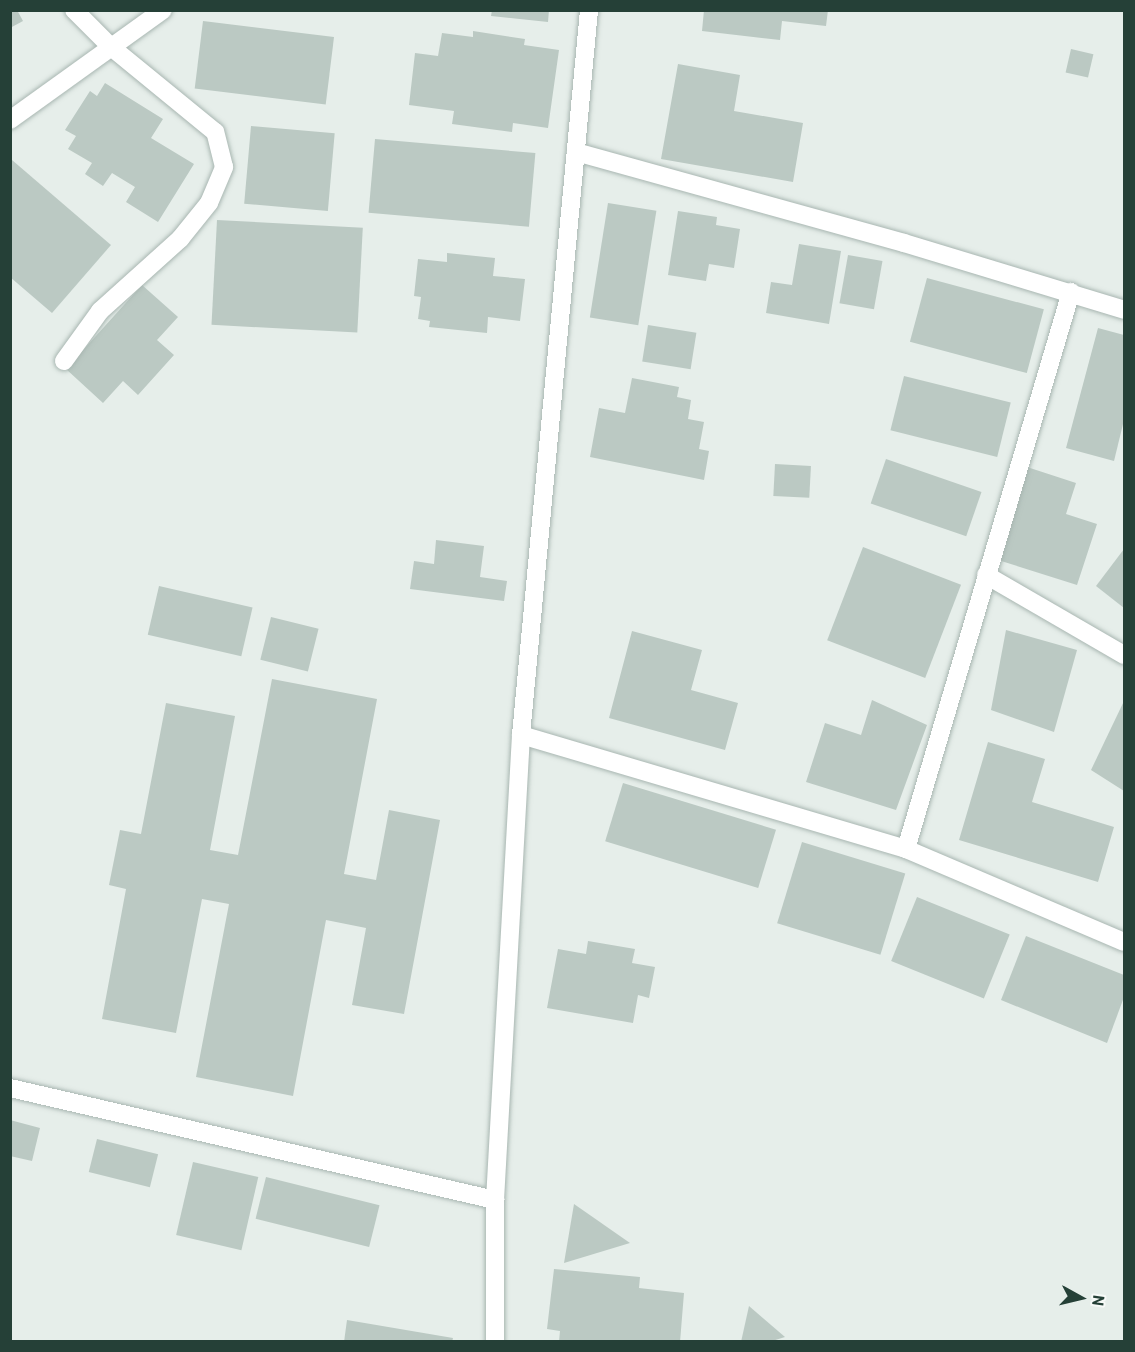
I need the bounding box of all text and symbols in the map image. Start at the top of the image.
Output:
north arrow [1051,1268,1111,1328]
text: N [1089,1294,1109,1307]

